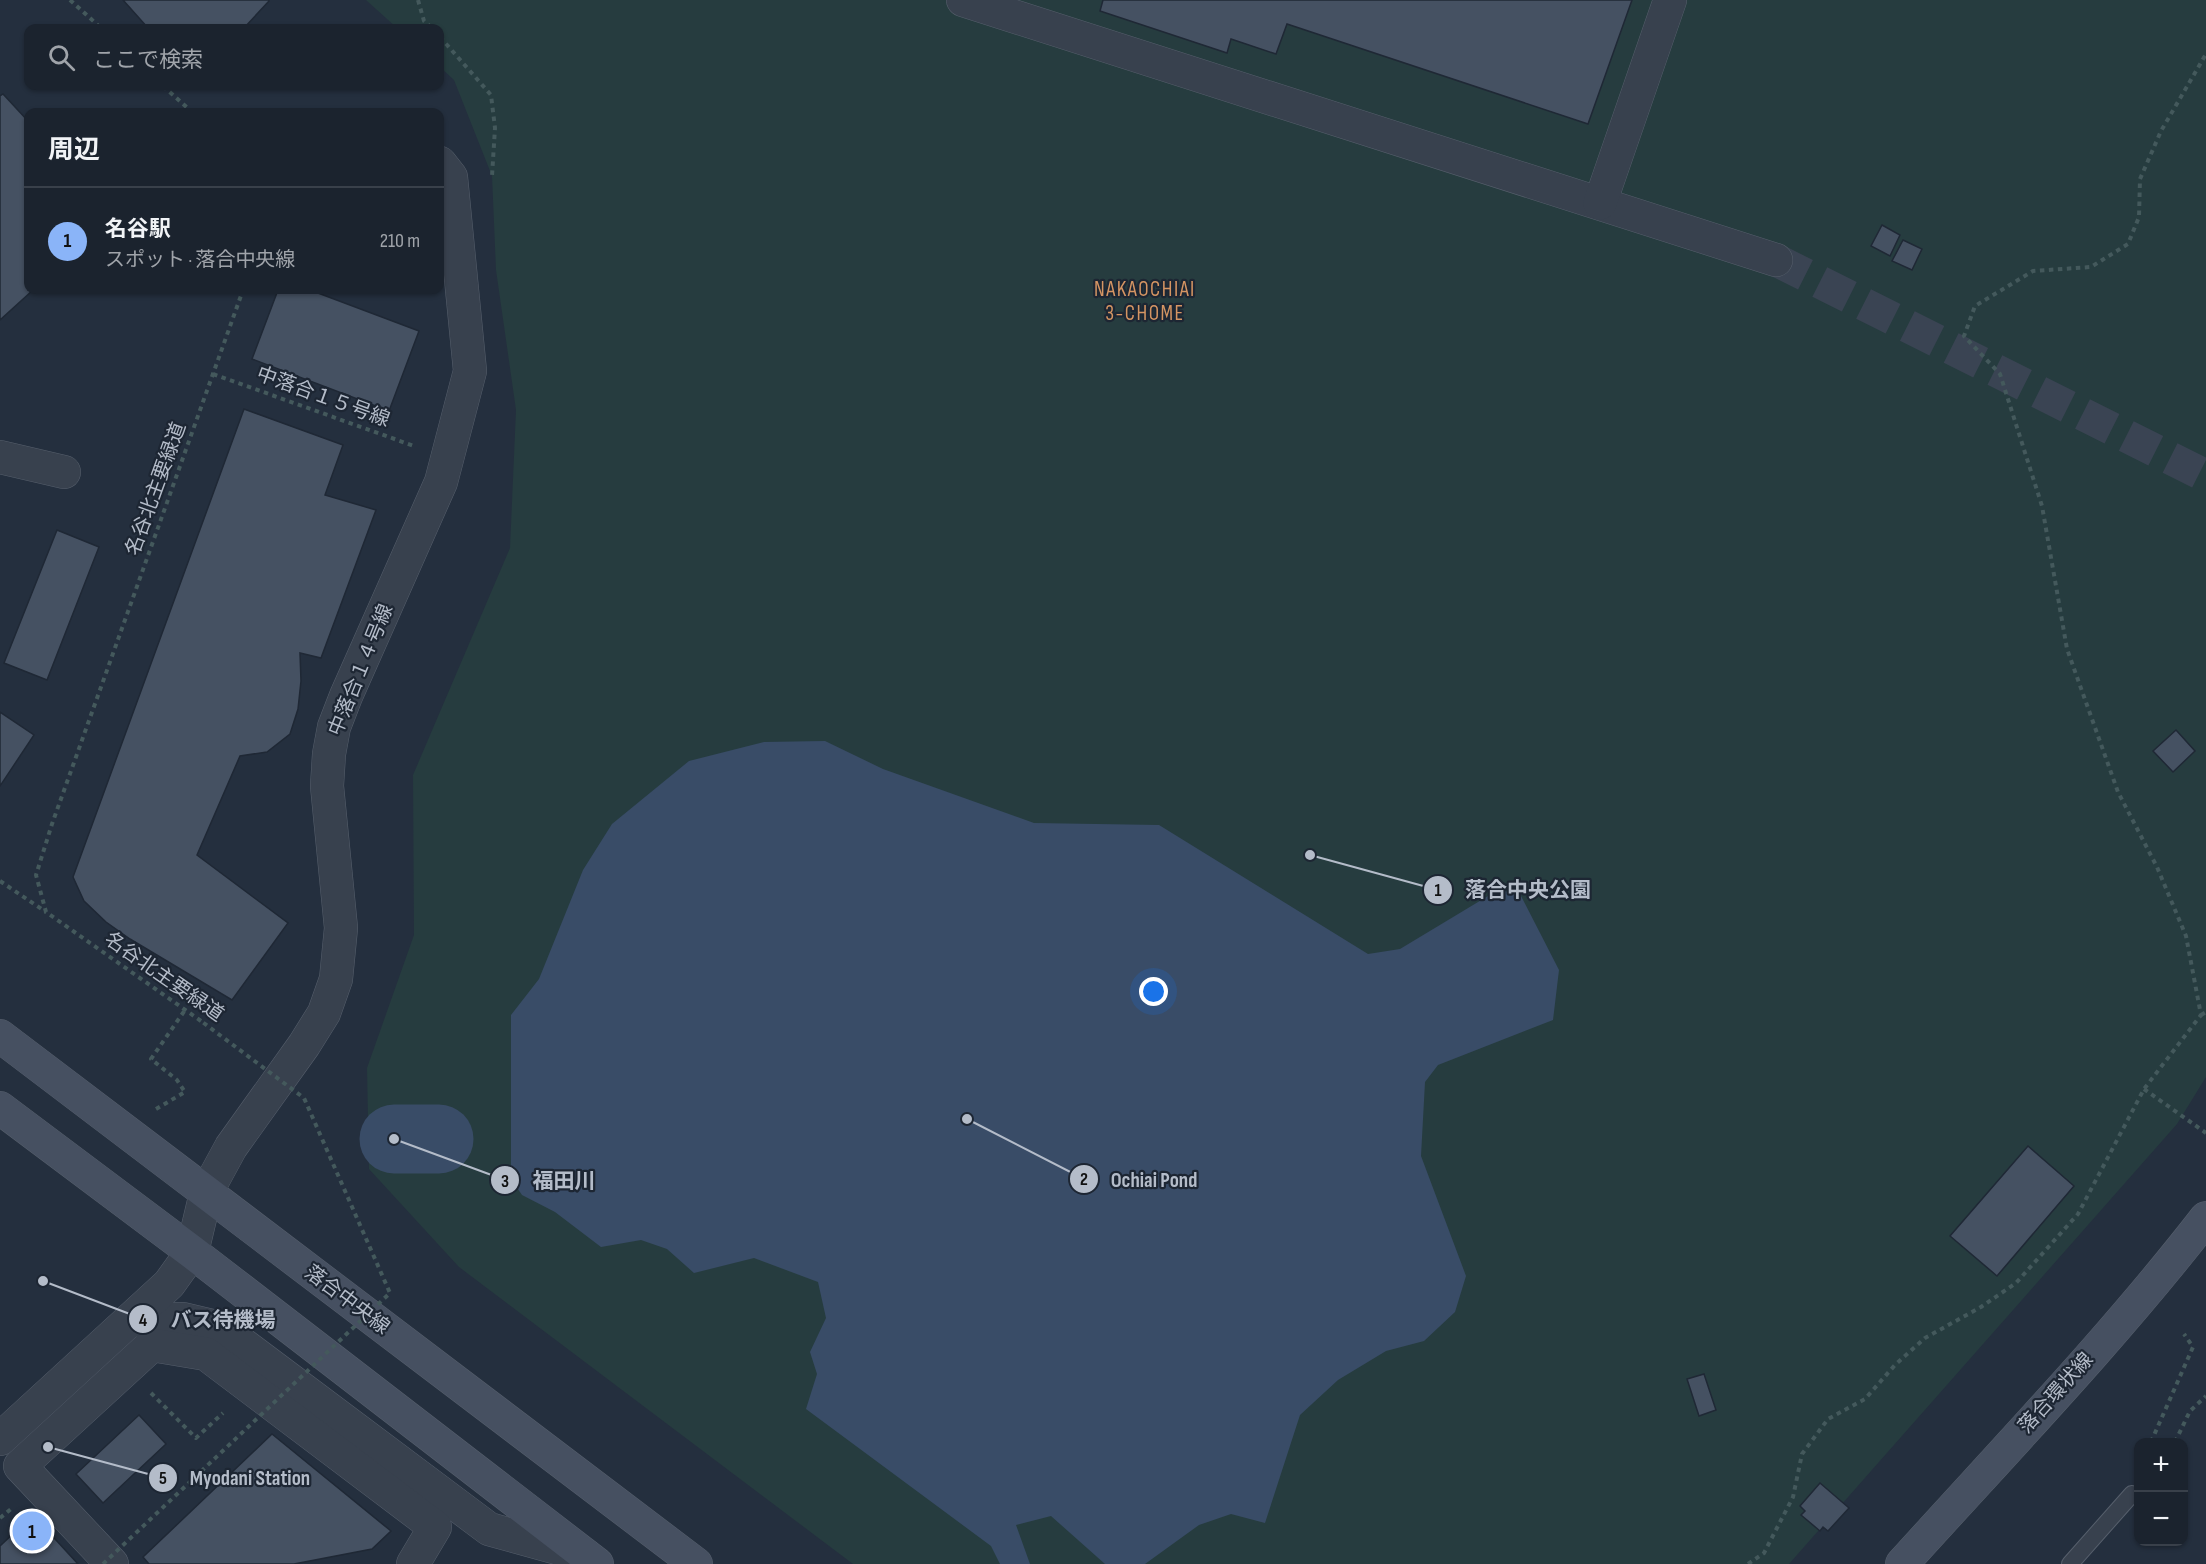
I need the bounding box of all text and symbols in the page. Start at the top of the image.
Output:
search box [24,24,444,90]
icon: search [45,41,78,74]
text: ここで検索 [93,47,203,74]
text: 周辺 [48,135,100,166]
text: 名谷駅 [105,216,171,243]
text: 1 [64,229,71,253]
text: 210 m [380,229,420,253]
text: スポット · 落合中央線 [105,248,295,272]
district label: NAKAOCHIAI 3-CHOME [1094,277,1196,326]
street label: 中落合１５号線 [253,362,393,432]
street label: 名谷北主要緑道 [121,419,191,559]
street label: 中落合１４号線 [324,601,398,739]
callout: 落合中央公園 [1423,870,1603,909]
text: 落合中央公園 [1465,878,1591,903]
text: 1 [1434,880,1442,901]
street label: 名谷北主要緑道 [100,927,228,1027]
your location [1139,977,1168,1006]
callout: Ochiai Pond [1069,1160,1210,1199]
callout: 福田川 [490,1161,607,1200]
text: Ochiai Pond [1111,1168,1197,1193]
text: 福田川 [533,1169,596,1194]
text: 2 [1080,1169,1088,1190]
text: 3 [501,1171,509,1192]
street label: 落合中央線 [300,1260,394,1340]
callout: バス待機場 [128,1300,287,1339]
text: バス待機場 [171,1308,276,1333]
text: 4 [139,1310,148,1331]
street label: 落合環状線 [2014,1348,2098,1438]
map controls [2134,1438,2188,1546]
button: + [2134,1438,2188,1492]
callout: Myodani Station [148,1458,322,1497]
text: Myodani Station [190,1466,310,1491]
text: 5 [159,1468,167,1489]
button: − [2134,1492,2188,1546]
pin: 1 [12,1508,51,1553]

